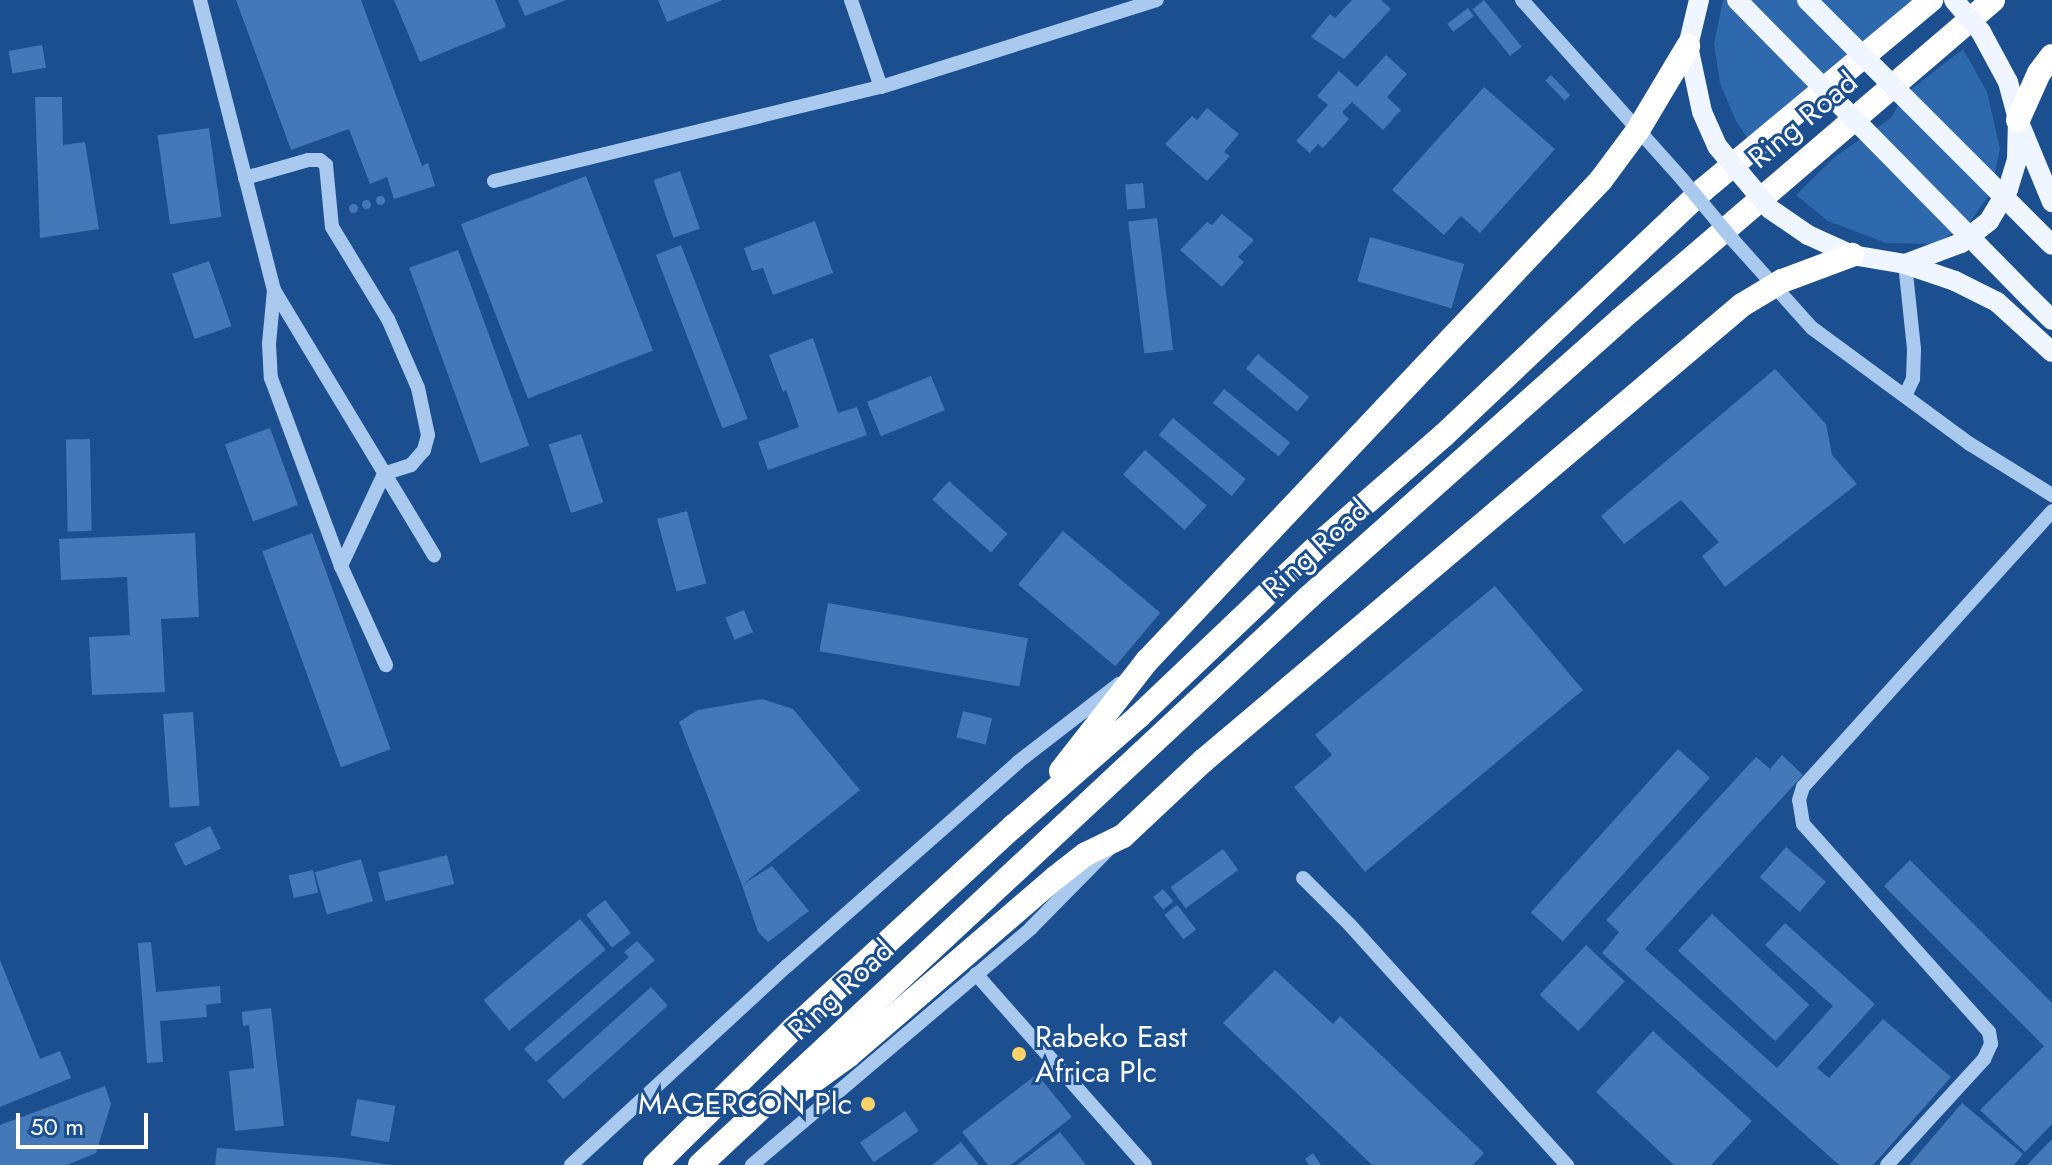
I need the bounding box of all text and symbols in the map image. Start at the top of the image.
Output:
street label: Ring Road [1741,64,1865,176]
street label: Ring Road [1255,492,1377,606]
street label: Ring Road [781,932,901,1048]
place label: Rabeko East Africa Plc [1035,1019,1187,1090]
marker: Rabeko East Africa Plc [1010,1045,1028,1063]
place label: MAGERCON Plc [638,1086,852,1122]
marker: MAGERCON Plc [859,1095,877,1113]
scale bar [20,1097,152,1147]
text: 50 m [30,1109,84,1144]

